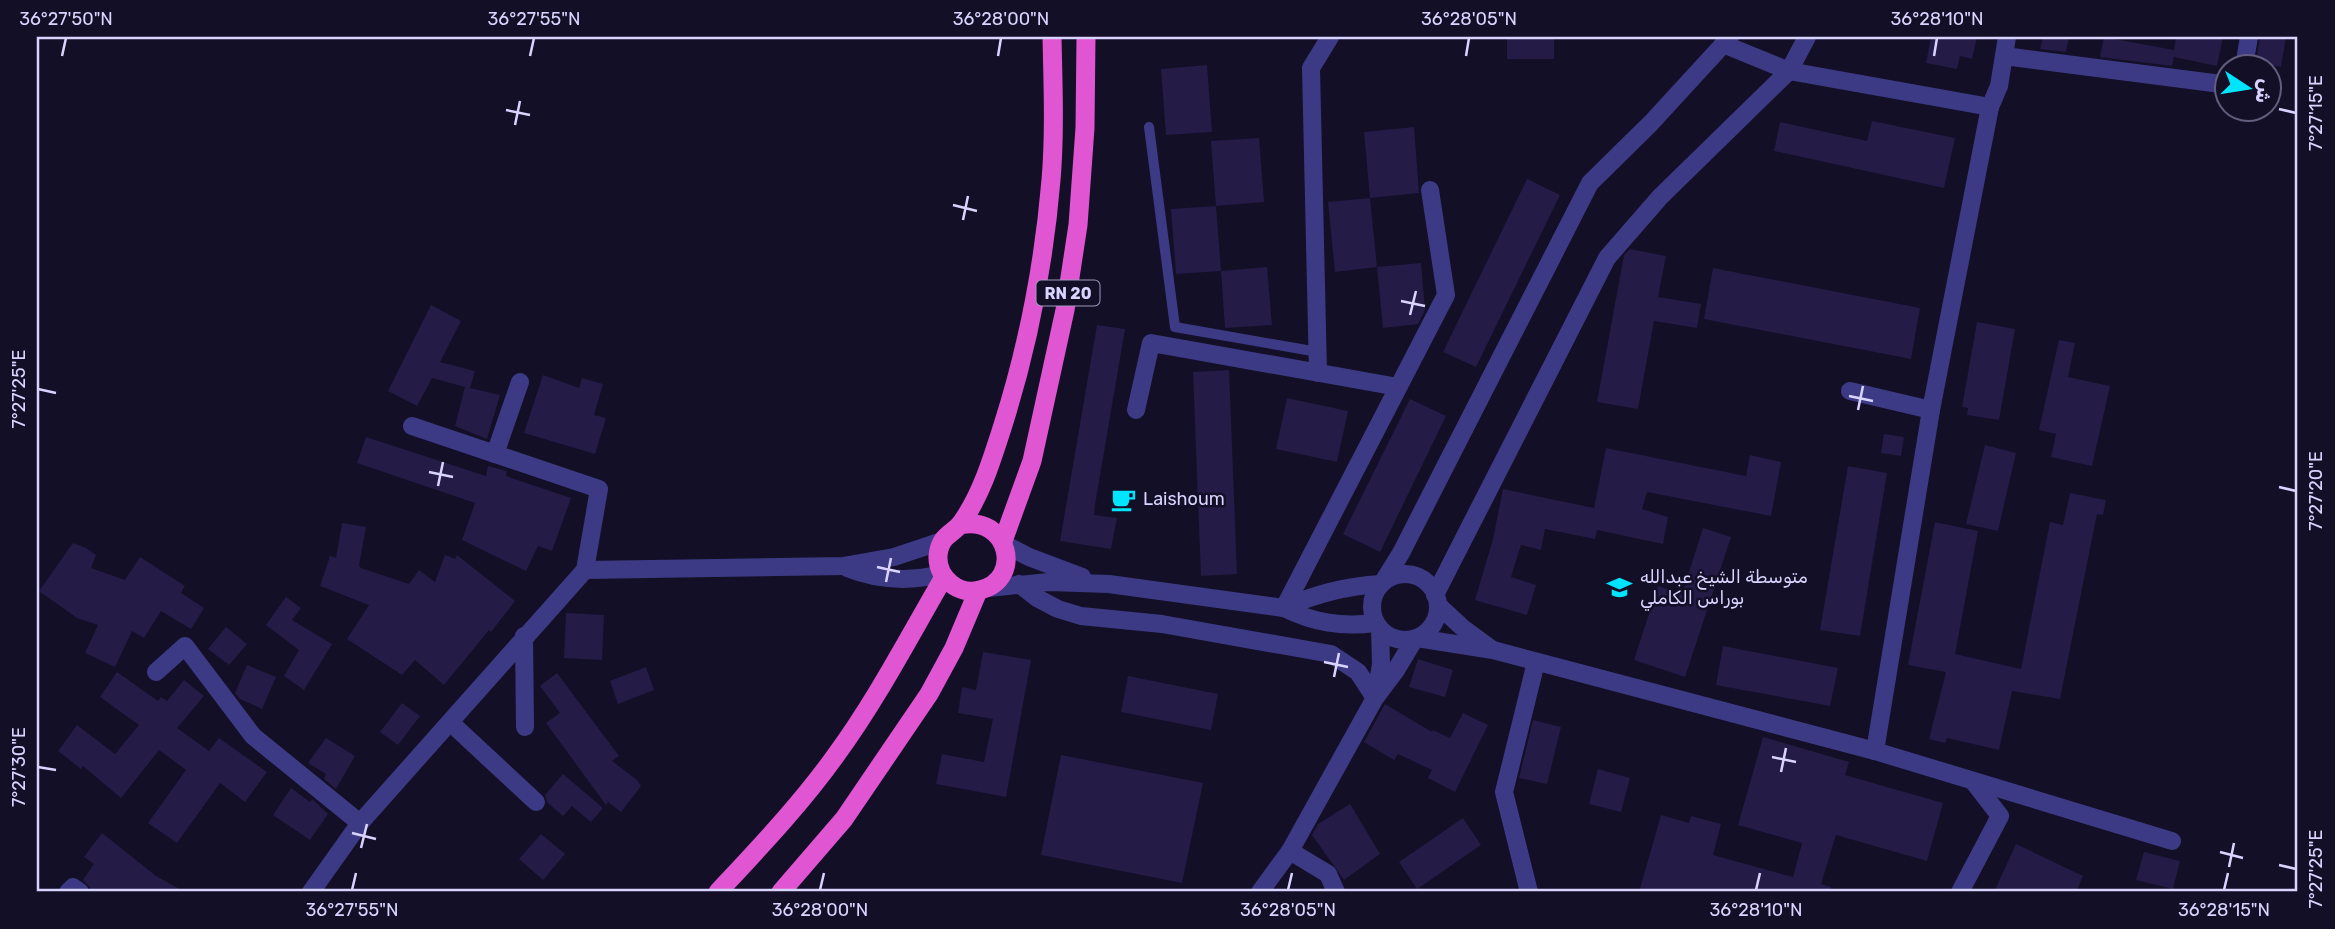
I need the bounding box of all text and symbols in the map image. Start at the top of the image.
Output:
text: 36°27'50"N [19,8,113,30]
text: 36°27'55"N [487,8,581,30]
text: 36°28'00"N [953,8,1049,30]
text: 36°28'05"N [1421,8,1517,30]
text: 36°28'10"N [1891,8,1983,30]
north arrow [2212,52,2282,122]
text: 7°27'15"E [2305,75,2327,151]
text: ش [2250,77,2278,106]
road number: RN 20 [1036,280,1100,306]
text: 7°27'25"E [8,350,30,428]
text: 7°27'20"E [2305,451,2327,531]
cafe icon: Laishoum [1109,485,1137,513]
place label: Laishoum [1143,488,1225,510]
place label: متوسطة الشيخ عبدالله بوراس الكاملي [1640,566,1808,611]
school or university icon: متوسطة الشيخ عبدالله بوراس الكاملي [1606,573,1634,601]
text: 7°27'30"E [8,727,30,807]
text: 7°27'25"E [2305,830,2327,908]
text: 36°27'55"N [305,899,399,921]
text: 36°28'00"N [772,899,868,921]
text: 36°28'05"N [1240,899,1336,921]
text: 36°28'10"N [1710,899,1802,921]
text: 36°28'15"N [2178,899,2270,921]

